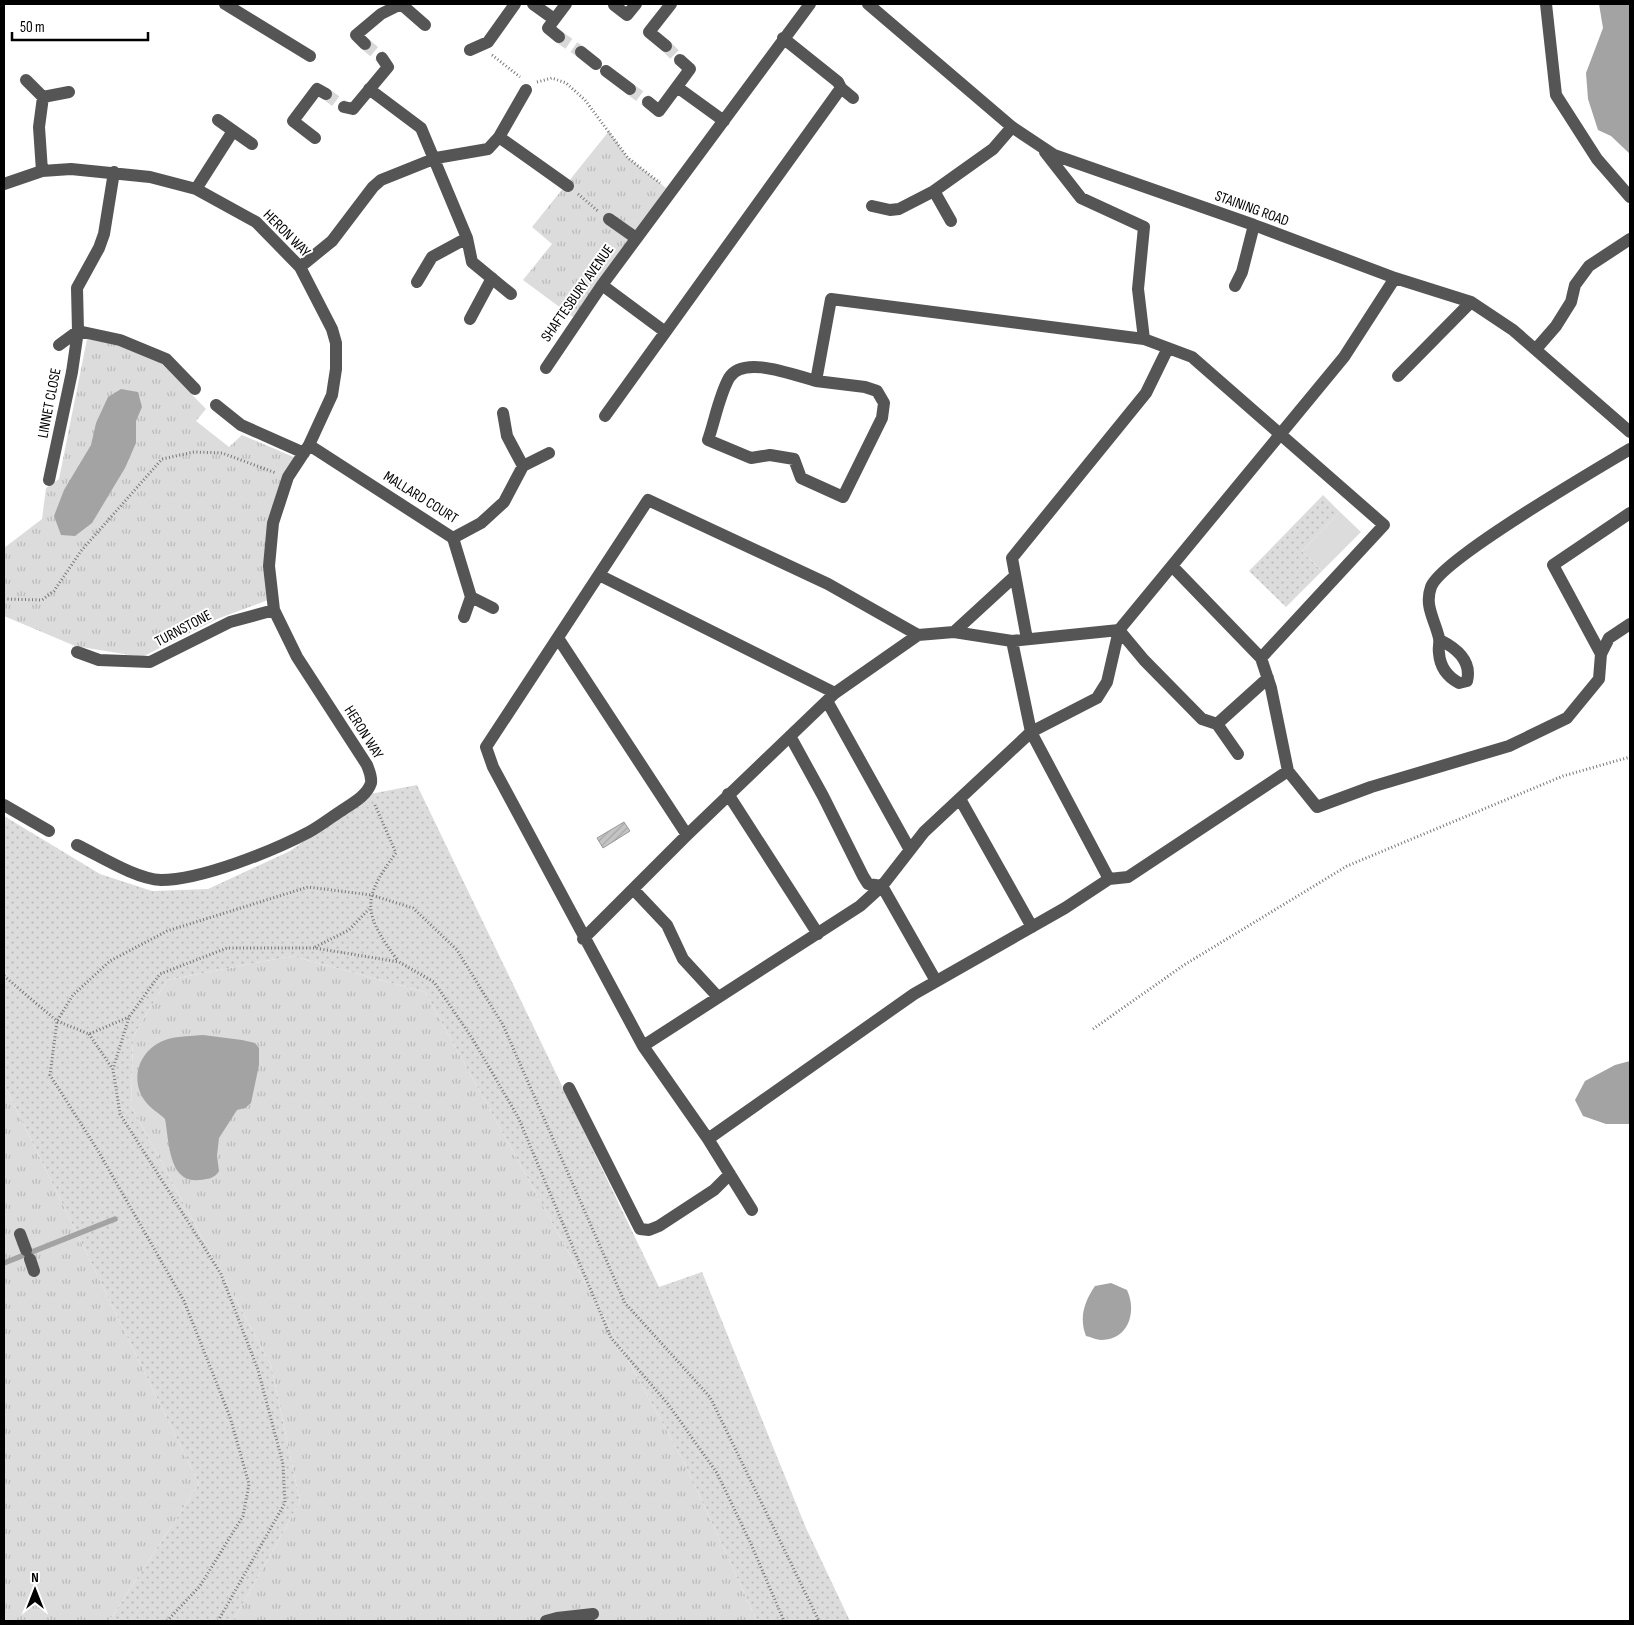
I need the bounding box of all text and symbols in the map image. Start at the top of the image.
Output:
scale bar [12,10,149,42]
text: 50 m [20,18,45,37]
street label: STAINING ROAD [1212,186,1291,231]
street label: HERON WAY [259,206,315,262]
street label: SHAFTESBURY AVENUE [537,241,618,346]
street label: LINNET CLOSE [33,366,66,440]
street label: MALLARD COURT [380,467,462,528]
street label: TURNSTONE [152,606,215,651]
street label: HERON WAY [340,702,388,763]
north arrow [10,1565,60,1615]
text: N [31,1569,39,1586]

